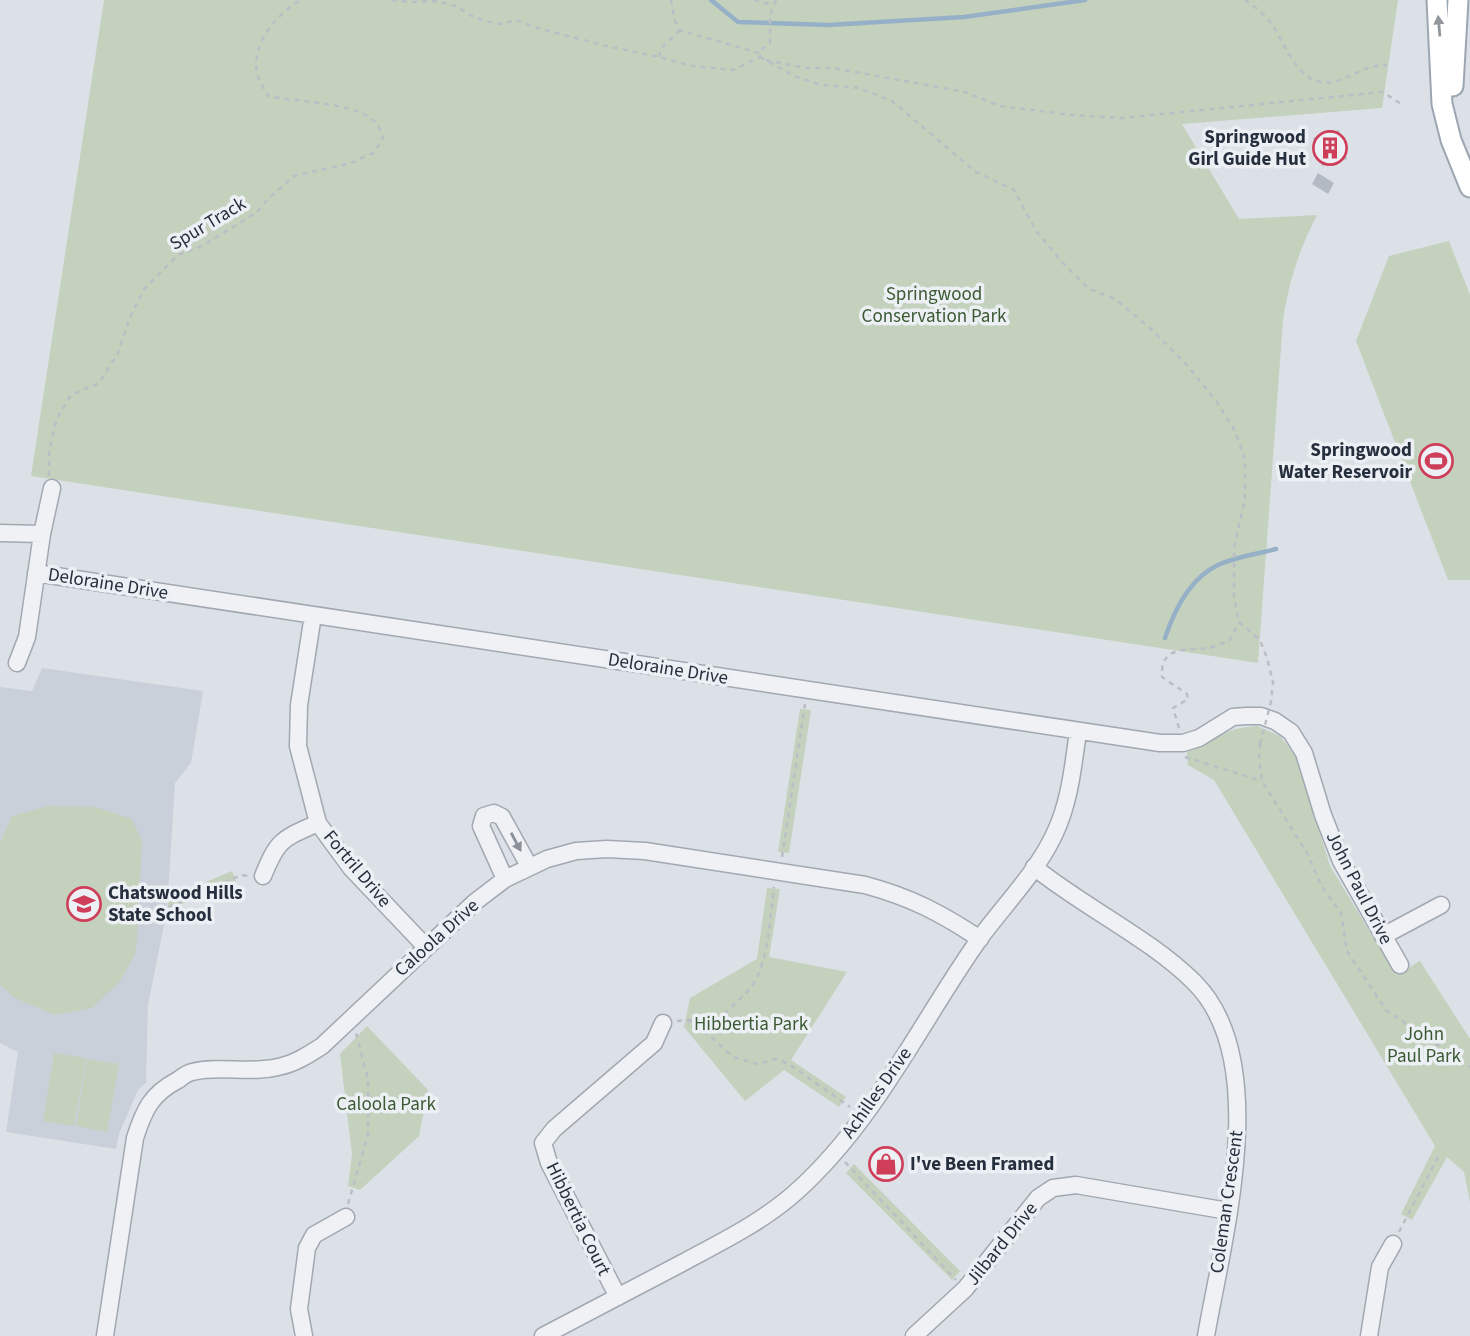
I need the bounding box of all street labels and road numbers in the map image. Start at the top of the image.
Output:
street label: Spur Track [165,190,252,257]
street label: Deloraine Drive [46,561,170,607]
street label: Deloraine Drive [606,646,730,692]
street label: Fortril Drive [317,824,397,914]
street label: John Paul Drive [1319,827,1399,949]
street label: Caloola Drive [389,893,485,983]
street label: Achilles Drive [836,1042,918,1144]
street label: Coleman Crescent [1204,1128,1250,1275]
street label: Hibbertia Court [539,1158,617,1281]
street label: Jilbard Drive [960,1197,1044,1291]

